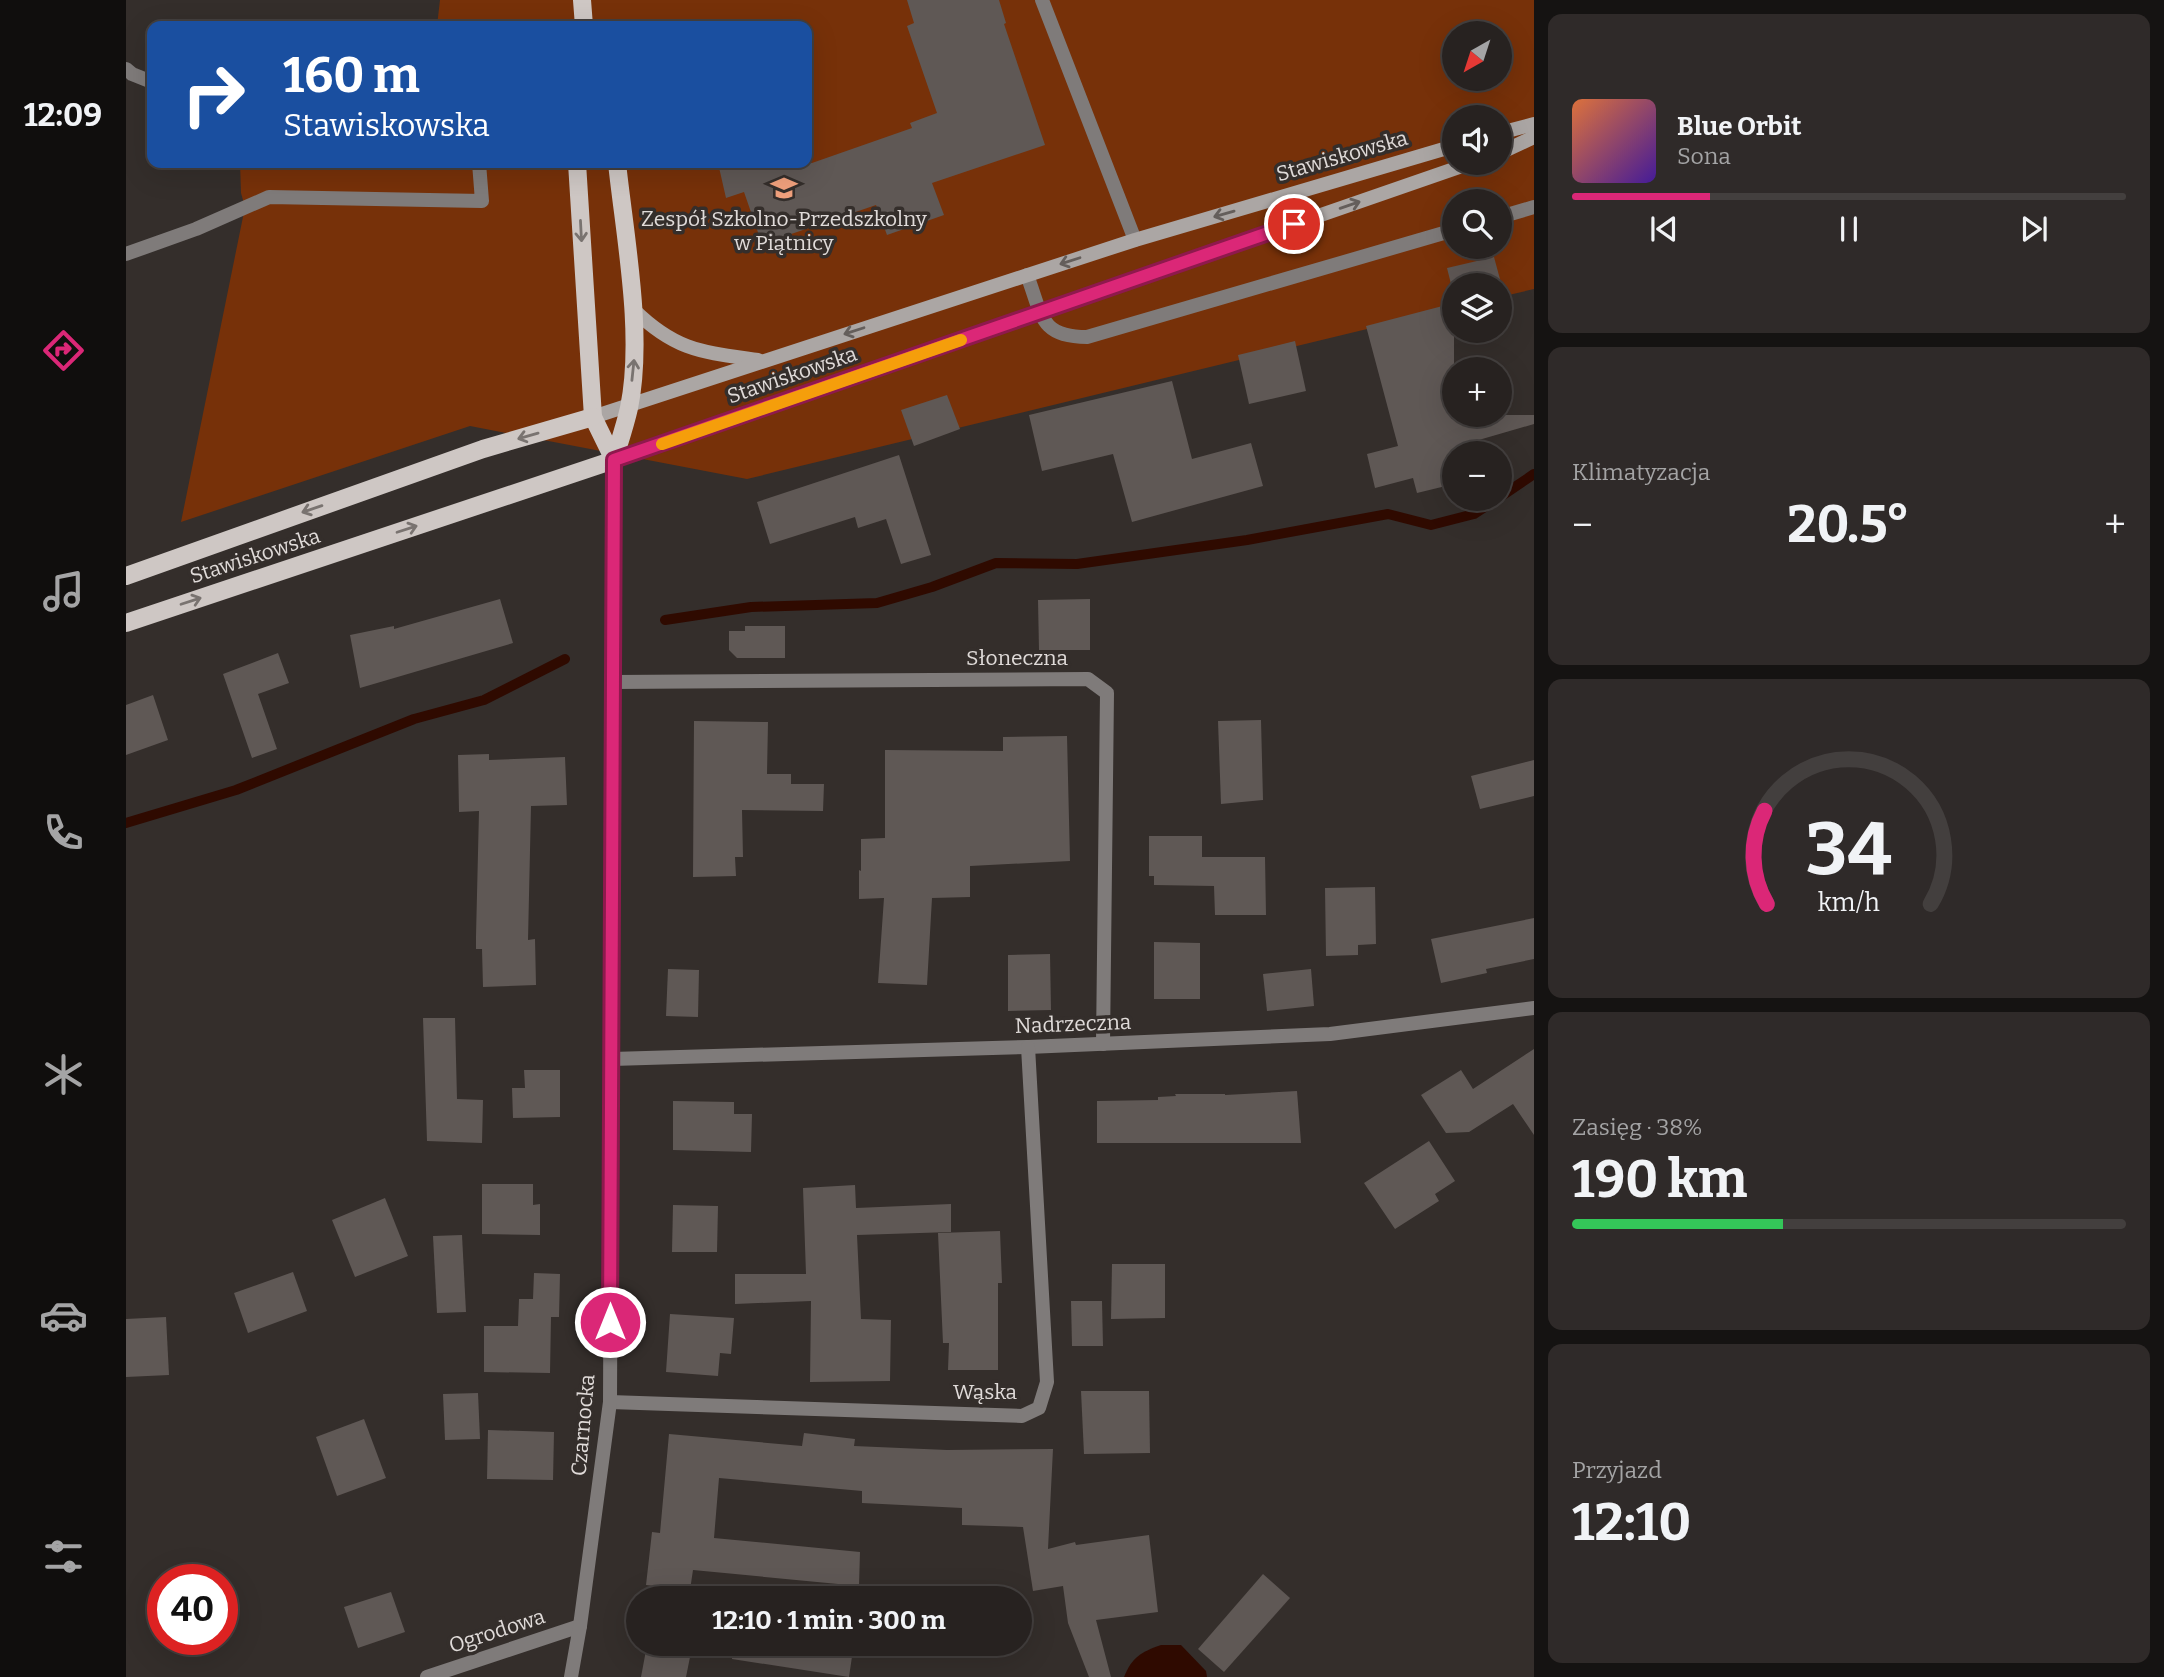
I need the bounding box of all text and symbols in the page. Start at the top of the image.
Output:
north arrow [1442,21,1512,91]
map controls [1442,21,1512,511]
text: 160 m [283,46,420,105]
icon: right [168,49,259,140]
text: 12:09 [24,96,102,134]
button: sound [1442,105,1512,175]
text: Stawiskowska [283,106,490,144]
text: Blue Orbit [1677,111,1801,142]
street label: Stawiskowska [1273,125,1411,187]
text: Sona [1677,142,1731,170]
school or university icon: Zespół Szkolno-Przedszkolny w Piątnicy [769,173,799,203]
button: search [1442,189,1512,259]
pin [1264,194,1324,254]
one-way arrow [1339,198,1361,210]
icon: arrive [1275,205,1313,243]
place label: Zespół Szkolno-Przedszkolny w Piątnicy [641,206,928,256]
one-way arrow [1213,208,1235,221]
icon: previous [1645,210,1683,248]
icon: pause [1830,210,1868,248]
icon: next [2015,210,2053,248]
one-way arrow [574,219,587,242]
one-way arrow [1060,256,1082,268]
button: layers [1442,273,1512,343]
icon: directions [39,326,88,375]
one-way arrow [843,326,865,338]
street label: Stawiskowska [724,340,861,409]
button: + [1442,357,1512,427]
one-way arrow [627,359,640,381]
one-way arrow [517,430,539,443]
button: − [1442,441,1512,511]
text: Klimatyzacja [1572,458,1710,486]
text: 20.5° [1787,493,1910,556]
text: − [1572,502,1593,548]
text: + [2104,502,2126,548]
one-way arrow [302,504,324,516]
one-way arrow [395,522,417,535]
street label: Stawiskowska [186,523,324,589]
icon: music [39,567,88,616]
one-way arrow [179,594,201,606]
street label: Słoneczna [966,645,1069,671]
text: 34 [1806,807,1892,894]
icon: phone [39,808,88,857]
text: km/h [1818,888,1880,918]
street label: Nadrzeczna [1014,1009,1132,1039]
icon: climate [39,1050,88,1099]
text: Zasięg · 38% [1572,1113,1703,1141]
text: 190 km [1572,1148,1747,1211]
position arrow [573,1285,647,1359]
icon: car [39,1291,88,1340]
street label: Czarnocka [566,1372,600,1477]
street label: Wąska [953,1379,1018,1405]
text: Przyjazd [1572,1456,1662,1484]
text: 12:10 [1572,1491,1691,1554]
icon: filters [39,1532,88,1581]
speed limit sign: 40 [147,1564,238,1655]
street label: Ogrodowa [446,1603,549,1659]
text: 12:10 · 1 min · 300 m [712,1605,946,1636]

